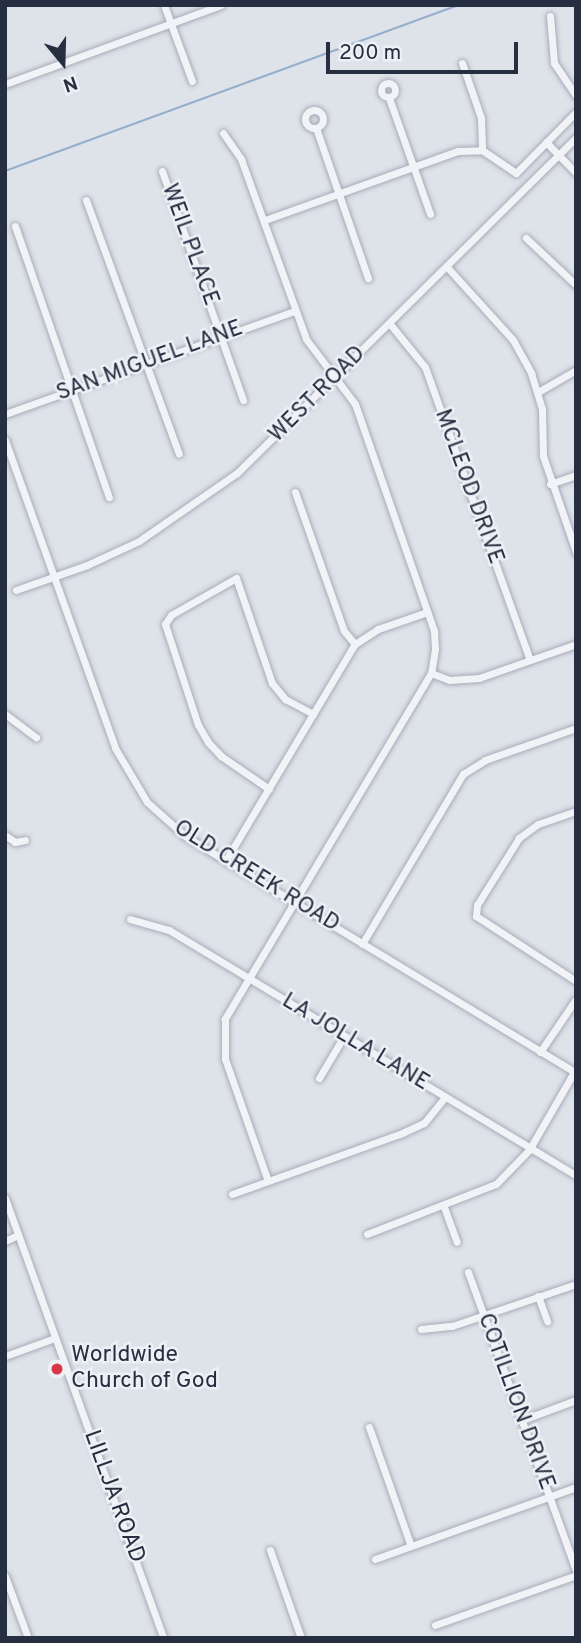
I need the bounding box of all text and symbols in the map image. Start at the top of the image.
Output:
north arrow [28,28,98,98]
scale bar [329,28,522,72]
text: 200 m [339,40,401,67]
text: N [59,69,80,96]
street label: WEIL PLACE [154,180,224,310]
street label: SAN MIGUEL LANE [53,315,247,409]
street label: WEST ROAD [263,340,373,450]
street label: MCLEOD DRIVE [427,406,509,568]
street label: OLD CREEK ROAD [168,815,344,939]
street label: LA JOLLA LANE [275,988,435,1098]
street label: COTILLION DRIVE [470,1310,560,1494]
place label: Worldwide Church of God [71,1342,218,1396]
marker: Worldwide Church of God [49,1361,65,1377]
street label: LILLJA ROAD [76,1427,150,1567]

